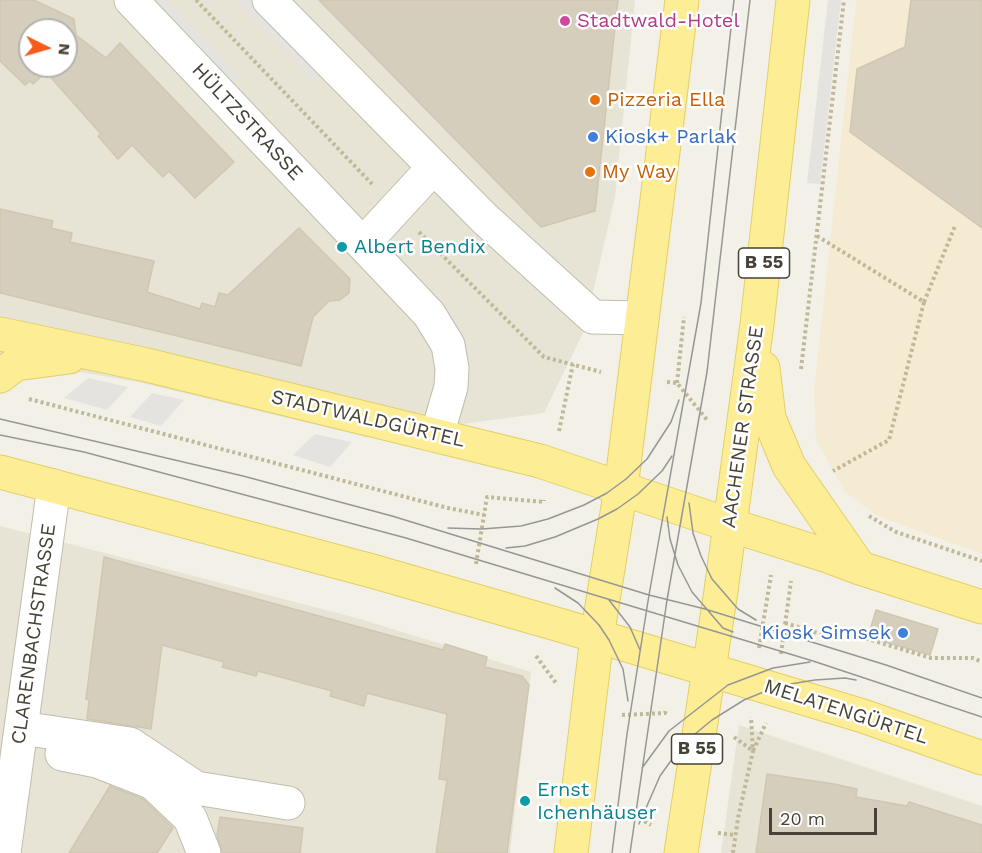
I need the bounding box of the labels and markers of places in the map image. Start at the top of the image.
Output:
place label: Stadtwald-Hotel [577,9,739,33]
marker: Stadtwald-Hotel [558,14,572,28]
place label: Pizzeria Ella [607,88,725,112]
marker: Pizzeria Ella [588,93,602,107]
place label: Kiosk+ Parlak [605,125,737,149]
marker: Kiosk+ Parlak [586,130,600,144]
place label: My Way [602,160,676,184]
marker: My Way [583,165,597,179]
place label: Albert Bendix [354,235,486,259]
marker: Albert Bendix [335,240,349,254]
place label: Kiosk Simsek [761,621,891,645]
marker: Kiosk Simsek [896,626,910,640]
place label: Ernst Ichenhäuser [537,778,657,825]
marker: Ernst Ichenhäuser [518,794,532,808]

